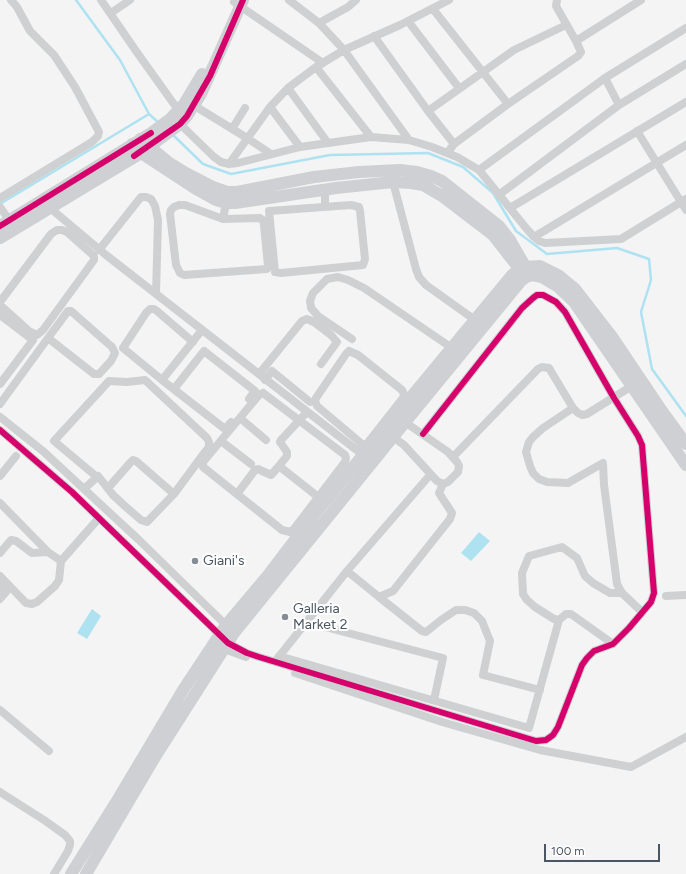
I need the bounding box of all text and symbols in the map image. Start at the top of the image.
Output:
place label: Giani's [203,553,244,569]
marker: Giani's [190,556,200,566]
place label: Galleria Market 2 [293,601,348,634]
marker: Galleria Market 2 [280,612,290,622]
scale bar [546,836,662,862]
text: 100 m [551,844,585,858]

